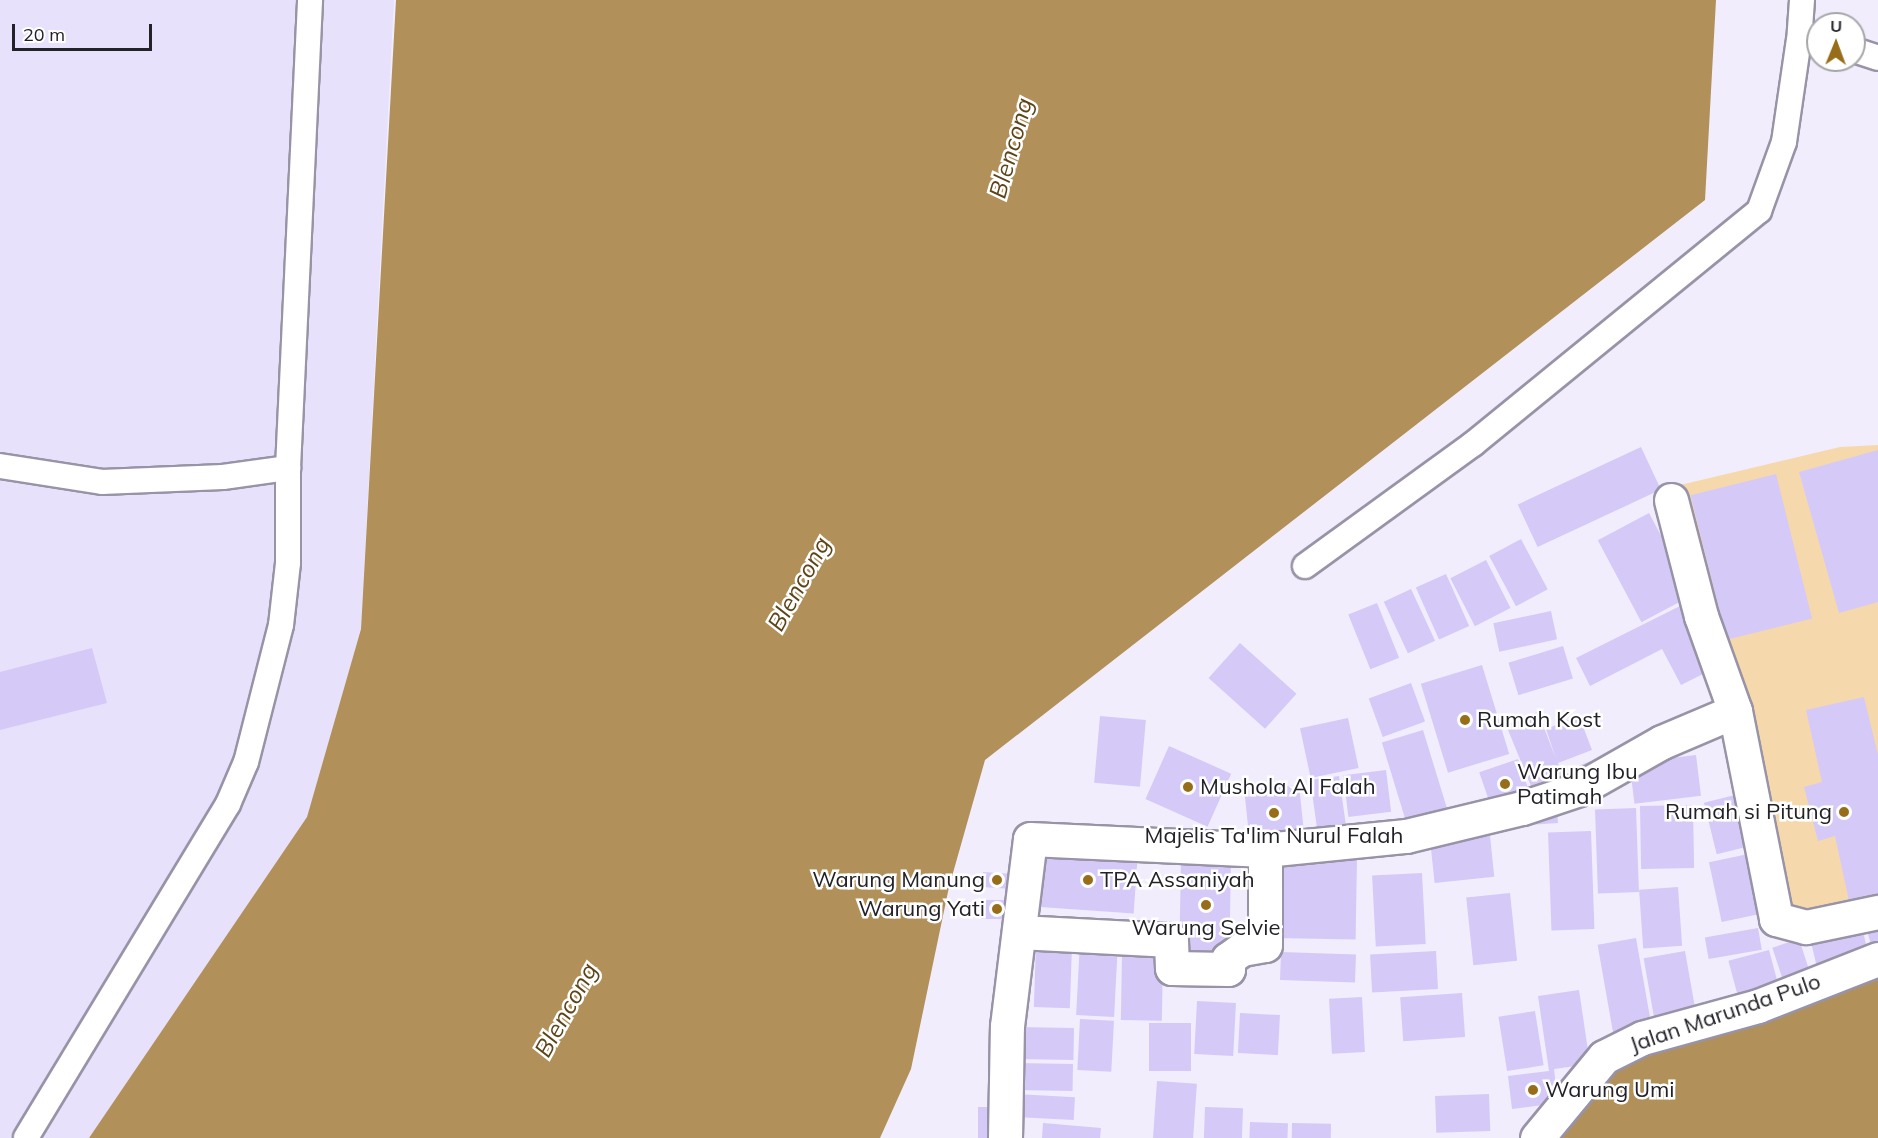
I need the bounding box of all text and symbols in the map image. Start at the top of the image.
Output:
scale bar [15,12,154,50]
north arrow [1806,12,1866,72]
text: U [1830,16,1842,36]
text: 20 m [23,23,65,46]
water label: Blencong [983,95,1039,201]
water label: Blencong [761,532,837,636]
place label: Rumah Kost [1477,707,1601,733]
marker: Rumah Kost [1458,713,1472,727]
place label: Warung Ibu Patimah [1517,758,1638,810]
place label: Mushola Al Falah [1200,774,1376,800]
marker: Warung Ibu Patimah [1498,777,1512,791]
marker: Mushola Al Falah [1181,780,1195,794]
place label: Rumah si Pitung [1665,799,1832,825]
marker: Rumah si Pitung [1837,805,1851,819]
marker: Majelis Ta'lim Nurul Falah [1267,806,1281,820]
place label: Majelis Ta'lim Nurul Falah [1145,823,1403,849]
place label: Warung Manung [812,867,985,893]
place label: TPA Assaniyah [1100,867,1255,893]
marker: Warung Manung [990,873,1004,887]
marker: TPA Assaniyah [1081,873,1095,887]
place label: Warung Yati [858,896,985,922]
marker: Warung Selvie [1199,898,1213,912]
marker: Warung Yati [990,902,1004,916]
place label: Warung Selvie [1132,915,1280,941]
water label: Blencong [528,958,604,1062]
street label: Jalan Marunda Pulo [1626,968,1824,1058]
place label: Warung Umi [1545,1077,1675,1103]
marker: Warung Umi [1526,1083,1540,1097]

